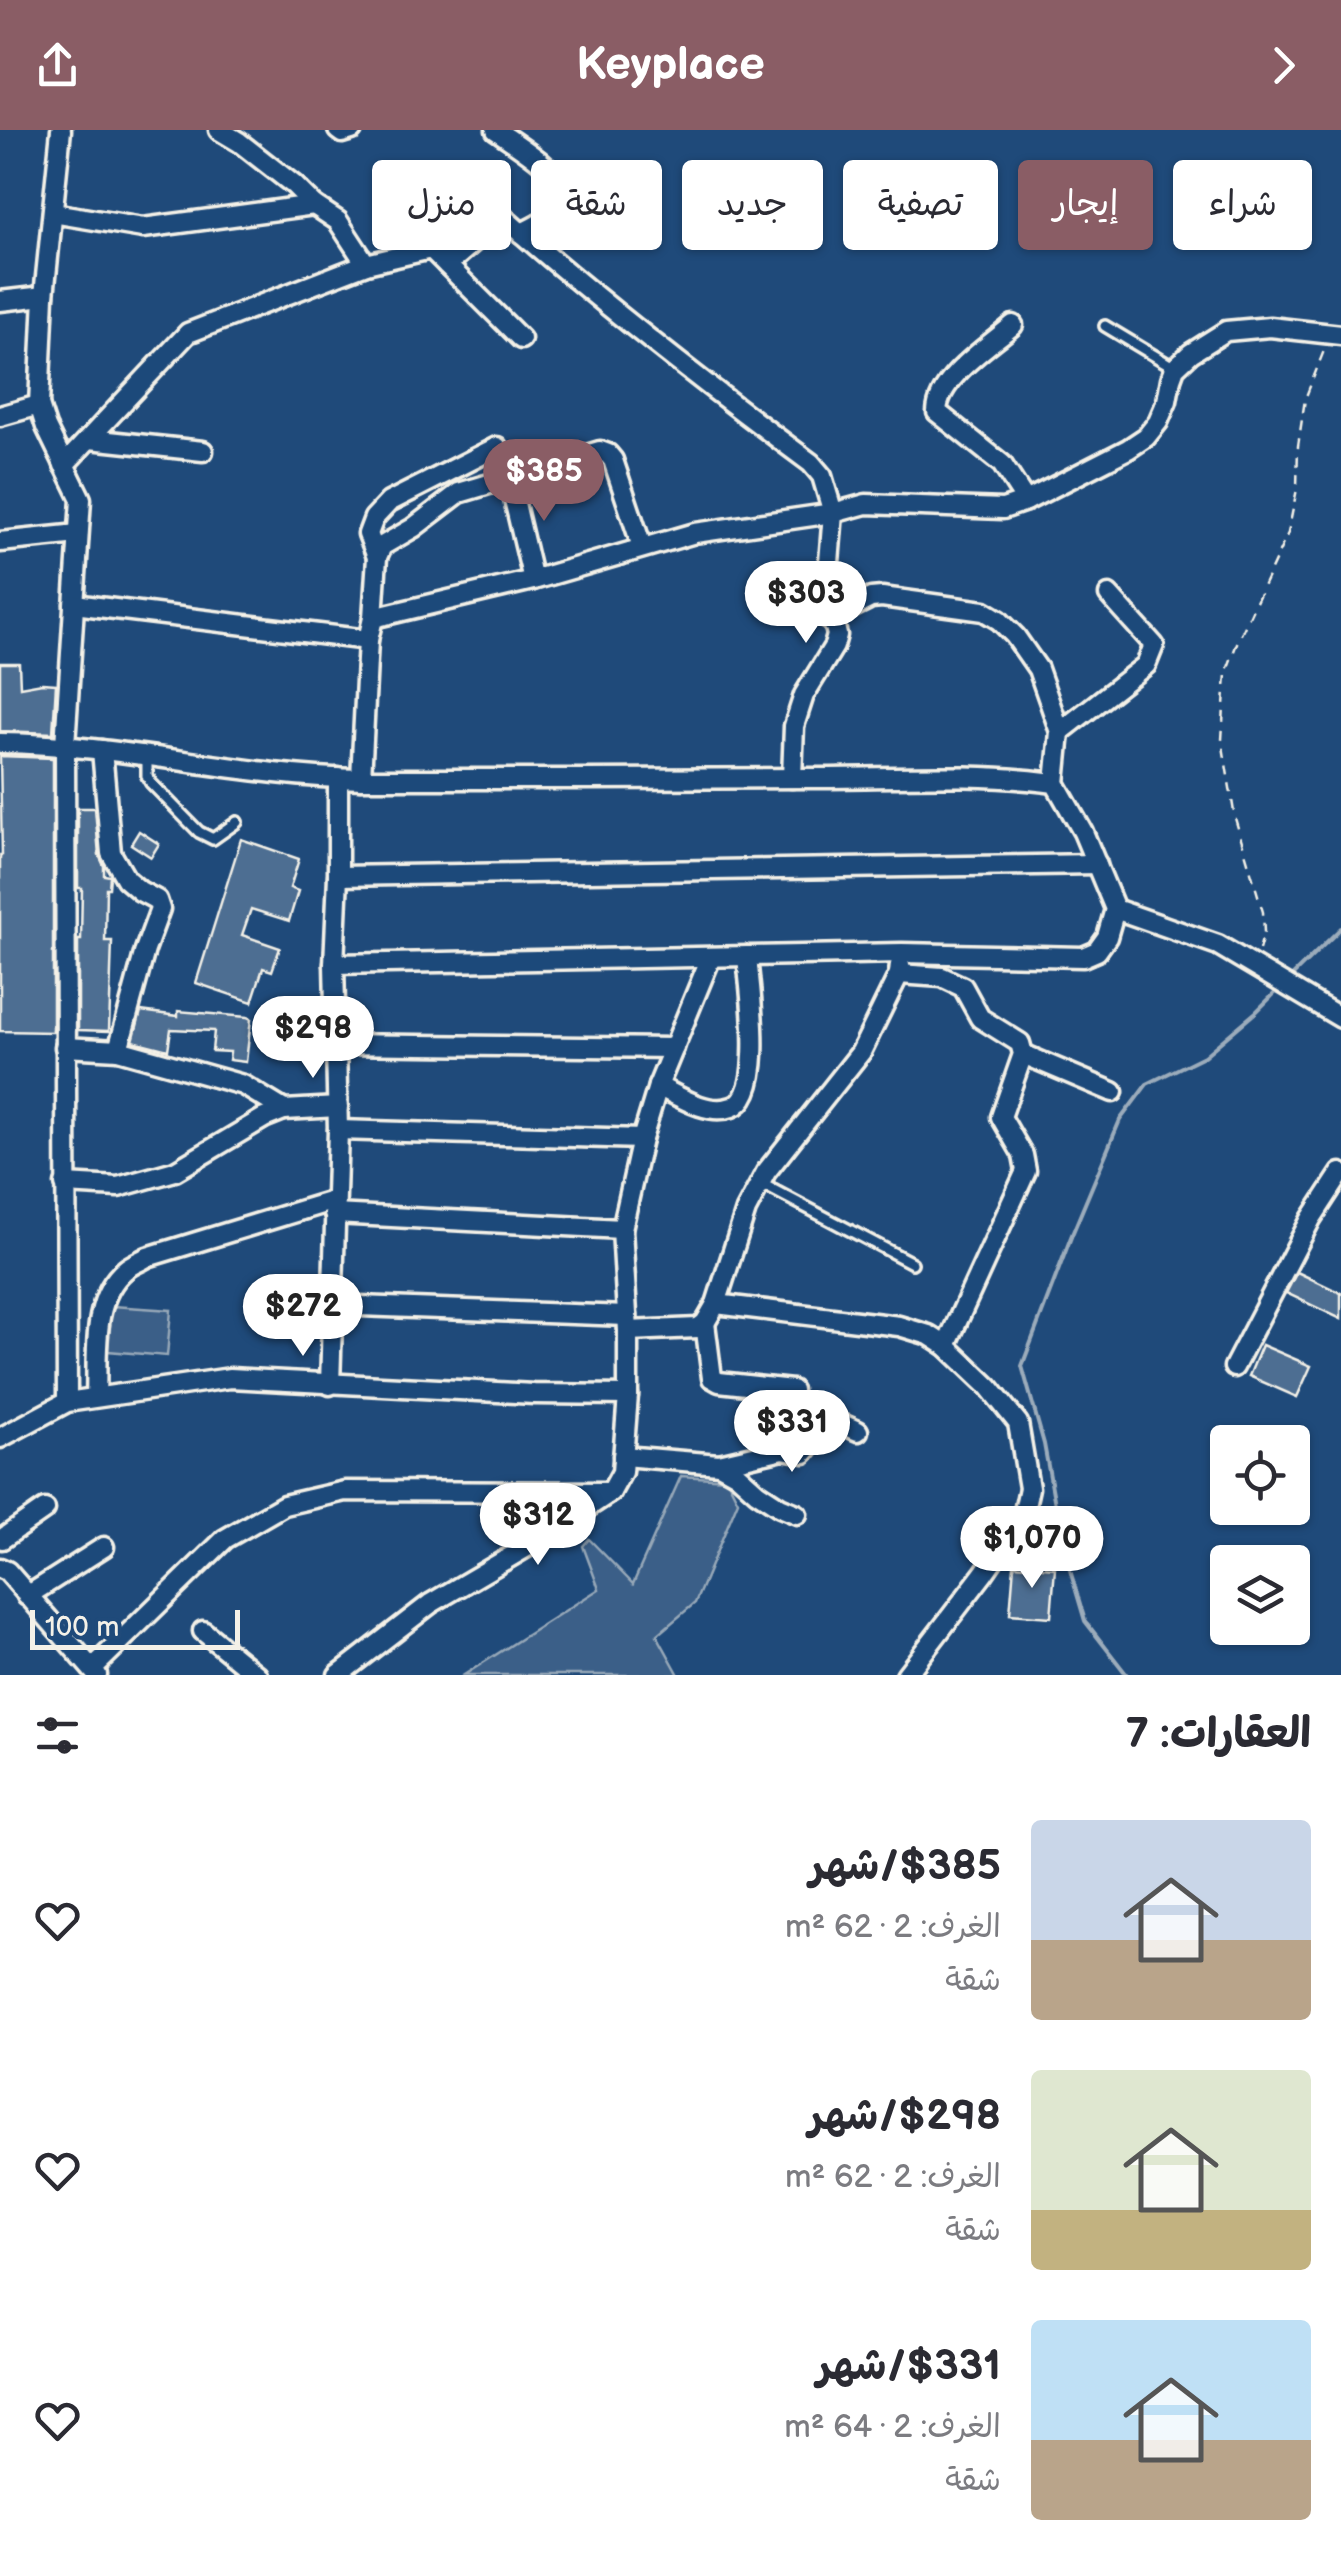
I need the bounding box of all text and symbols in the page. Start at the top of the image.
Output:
icon: share [30,38,85,93]
text: Keyplace [576,38,765,93]
icon: forward [1256,38,1311,93]
chip: منزل [372,160,511,250]
chip: شقة [531,160,662,250]
chip: جديد [682,160,823,250]
chip: تصفية [843,160,998,250]
chip: إيجار [1018,160,1153,250]
chip: شراء [1173,160,1312,250]
pin: $385 [485,439,603,524]
text: $385 [505,452,583,491]
pin: $303 [747,561,865,646]
text: $303 [767,574,845,613]
pin: $298 [254,996,372,1081]
text: $298 [274,1009,352,1048]
pin: $272 [244,1274,362,1359]
text: $272 [265,1287,341,1326]
pin: $331 [733,1390,851,1475]
text: $331 [756,1403,828,1442]
map controls [1210,1425,1310,1645]
button: locate [1210,1425,1310,1525]
pin: $312 [479,1483,597,1568]
text: $312 [502,1496,574,1535]
pin: $1,070 [951,1506,1113,1591]
text: $1,070 [982,1519,1082,1558]
button: layers [1210,1545,1310,1645]
scale bar [30,1605,240,1650]
text: 100 m [45,1611,119,1644]
icon: filters [30,1708,85,1763]
text: العقارات: 7 [1126,1709,1311,1760]
text: $385/شهر [809,1841,1001,1892]
icon: home [1111,1860,1231,1980]
icon: heart [30,1893,85,1948]
text: الغرف: 2 · 62 m² [785,1908,1001,1947]
text: شقة [945,1961,1001,2000]
text: $298/شهر [808,2091,1001,2142]
icon: home [1111,2110,1231,2230]
icon: heart [30,2143,85,2198]
text: الغرف: 2 · 62 m² [785,2158,1001,2197]
text: شقة [945,2211,1001,2250]
text: $331/شهر [817,2341,1001,2392]
icon: home [1111,2360,1231,2480]
icon: heart [30,2393,85,2448]
text: الغرف: 2 · 64 m² [784,2408,1001,2447]
text: شقة [945,2461,1001,2500]

